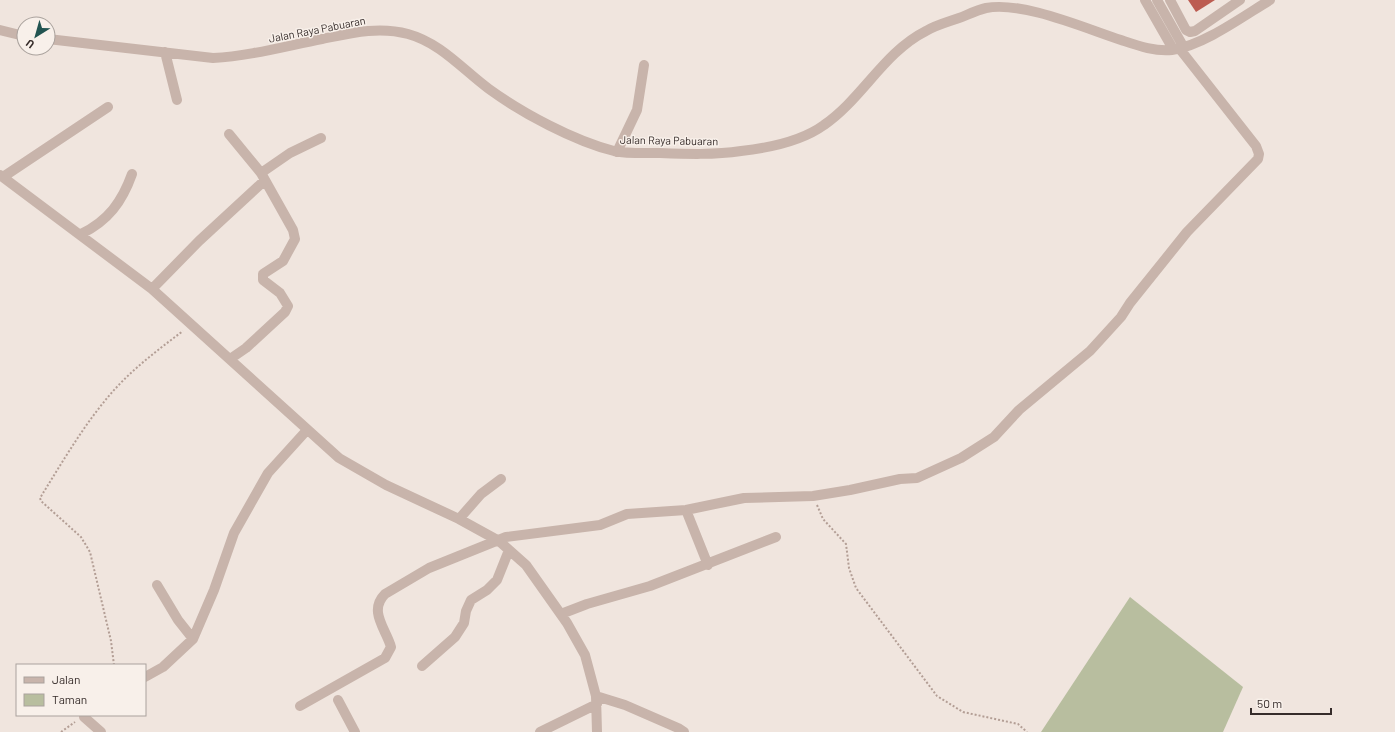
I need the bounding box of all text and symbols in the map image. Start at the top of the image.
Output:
street label: Jalan Raya Pabuaran [267,13,367,45]
north arrow [16,16,56,56]
text: U [23,37,36,52]
street label: Jalan Raya Pabuaran [620,133,718,147]
legend [16,664,146,716]
text: Jalan [52,672,80,686]
scale bar [1251,690,1331,716]
text: Taman [52,692,87,706]
text: 50 m [1257,696,1282,710]

